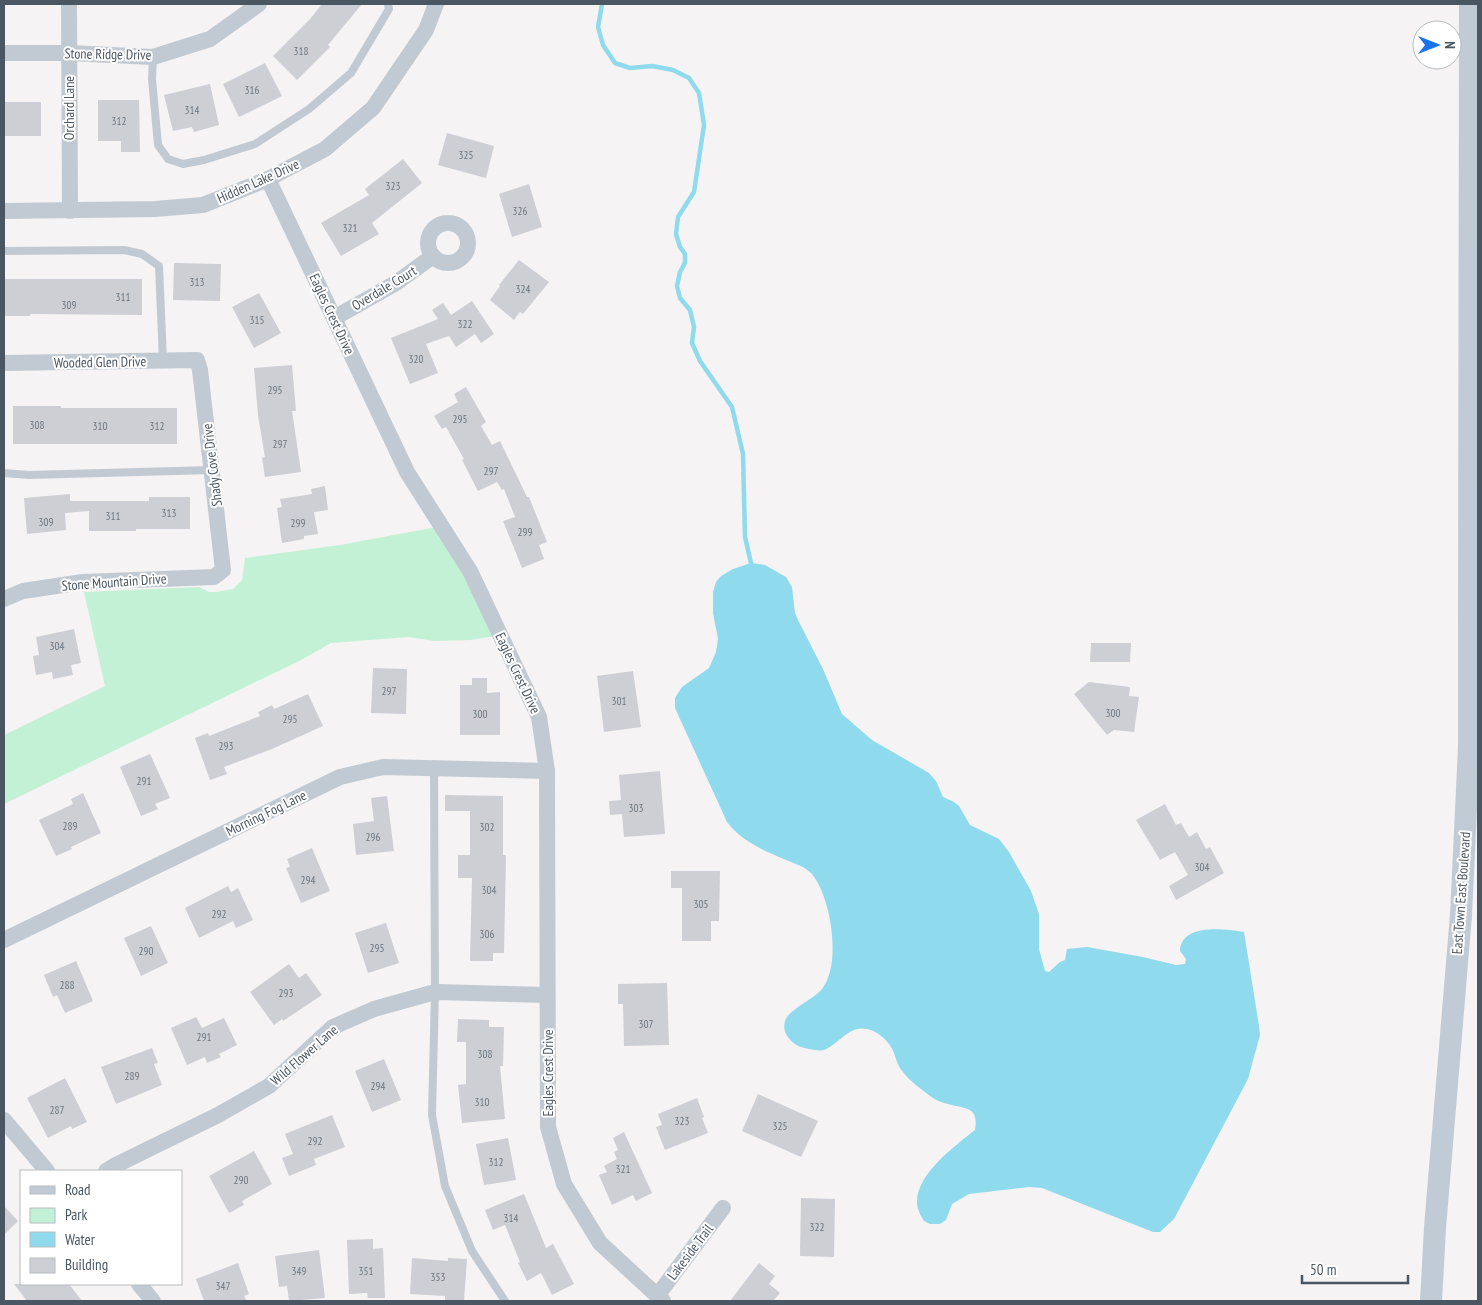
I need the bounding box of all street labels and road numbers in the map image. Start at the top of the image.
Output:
street label: Stone Ridge Drive [64,44,152,64]
street label: Orchard Lane [60,76,78,140]
street label: Hidden Lake Drive [214,155,302,207]
street label: Overdale Court [348,262,420,314]
street label: Eagles Crest Drive [305,271,359,358]
street label: Wooded Glen Drive [54,352,147,372]
street label: Shady Cove Drive [198,422,226,507]
street label: Stone Mountain Drive [61,569,167,595]
street label: Eagles Crest Drive [491,630,545,717]
street label: Morning Fog Lane [223,786,309,840]
street label: East Town East Boulevard [1448,831,1474,955]
street label: Wild Flower Lane [267,1021,342,1089]
street label: Eagles Crest Drive [539,1029,557,1117]
street label: Lakeside Trail [663,1220,717,1283]

